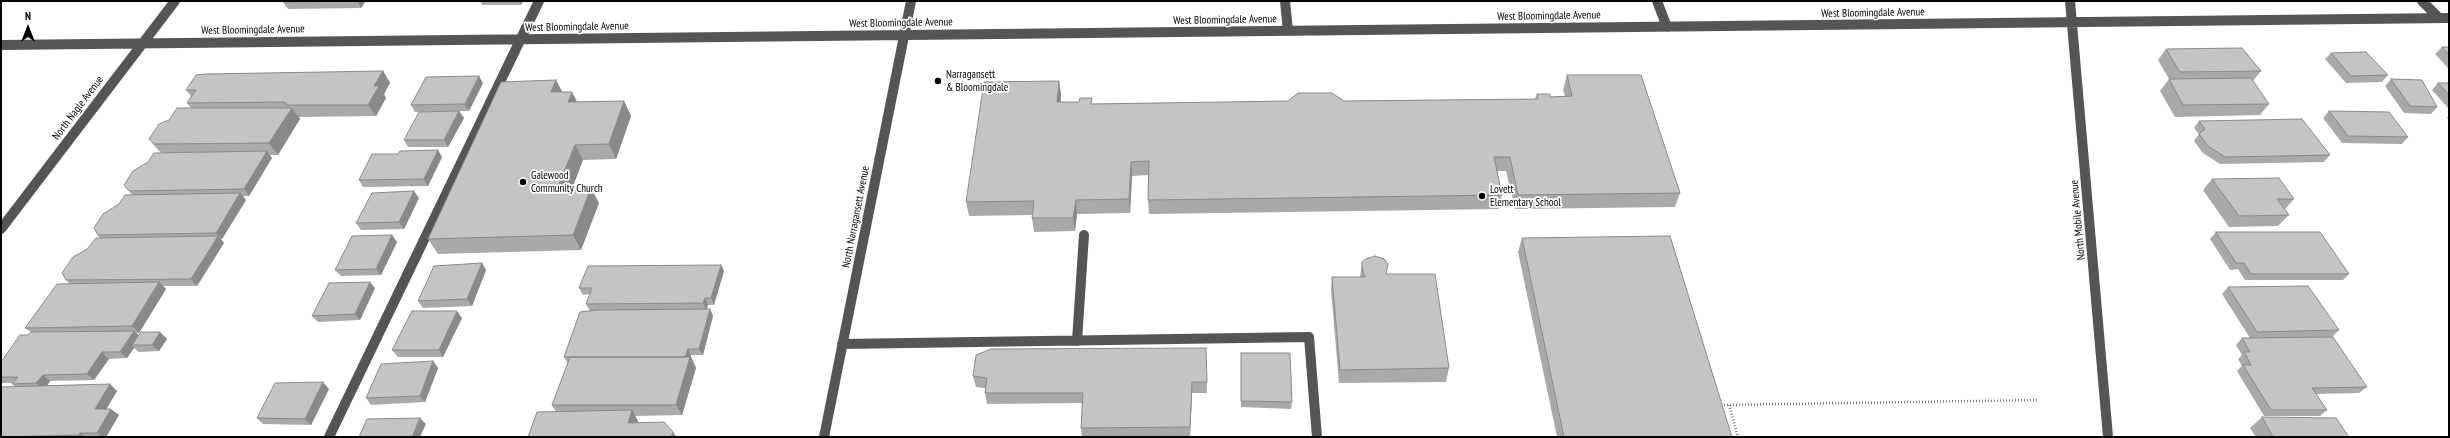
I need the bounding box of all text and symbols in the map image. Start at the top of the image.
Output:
street label: West Bloomingdale Avenue [1821,5,1925,21]
north arrow [8,8,48,48]
street label: West Bloomingdale Avenue [1497,8,1601,24]
text: N [25,9,31,23]
street label: West Bloomingdale Avenue [1173,12,1277,28]
street label: West Bloomingdale Avenue [849,15,953,31]
street label: West Bloomingdale Avenue [525,19,629,35]
street label: West Bloomingdale Avenue [201,22,305,38]
place label: Narragansett & Bloomingdale [946,68,1008,94]
street label: North Nagle Avenue [50,73,106,143]
marker: Narragansett & Bloomingdale [933,76,943,86]
street label: North Narragansett Avenue [840,165,872,269]
place label: Galewood Community Church [531,169,603,195]
marker: Galewood Community Church [518,177,528,187]
street label: North Mobile Avenue [2068,179,2088,261]
place label: Lovett Elementary School [1490,183,1561,209]
marker: Lovett Elementary School [1477,191,1487,201]

